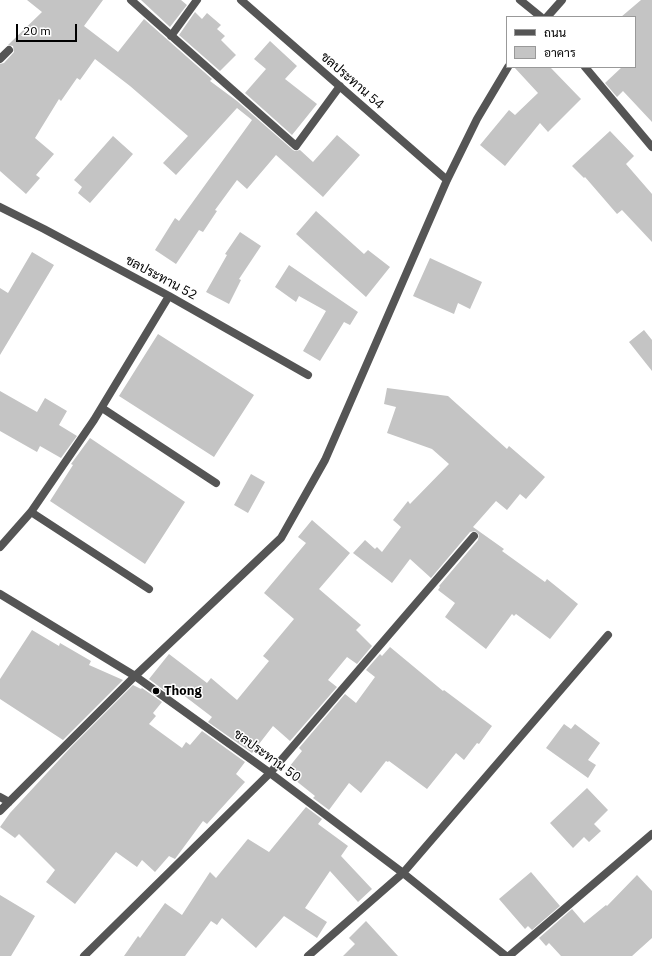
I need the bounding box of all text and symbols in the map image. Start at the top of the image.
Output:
scale bar [18,16,79,42]
legend [506,16,636,68]
text: 20 m [23,23,51,38]
text: ถนน [544,25,566,40]
text: อาคาร [544,45,576,60]
street label: ชลประทาน 54 [317,49,387,113]
street label: ชลประทาน 52 [122,253,200,303]
place label: Thong [164,683,202,699]
marker: Thong [151,686,161,696]
street label: ชลประทาน 50 [230,726,304,786]

